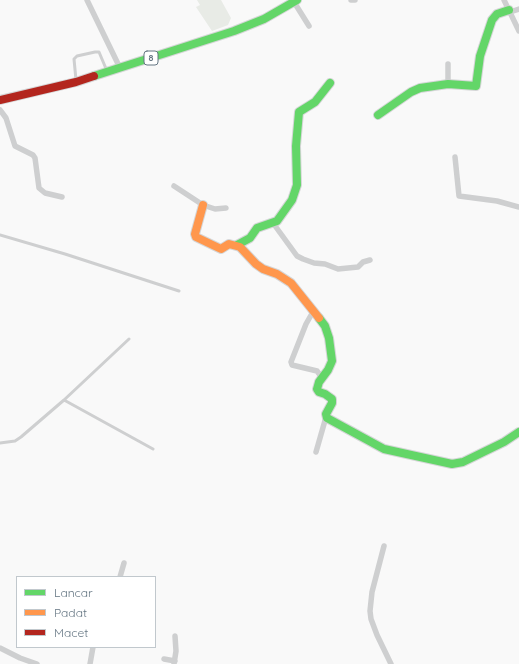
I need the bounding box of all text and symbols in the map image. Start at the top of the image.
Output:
road number: 8 [144,51,158,65]
legend [16,576,156,648]
text: Lancar [54,585,93,600]
text: Padat [54,605,87,620]
text: Macet [54,625,88,640]

